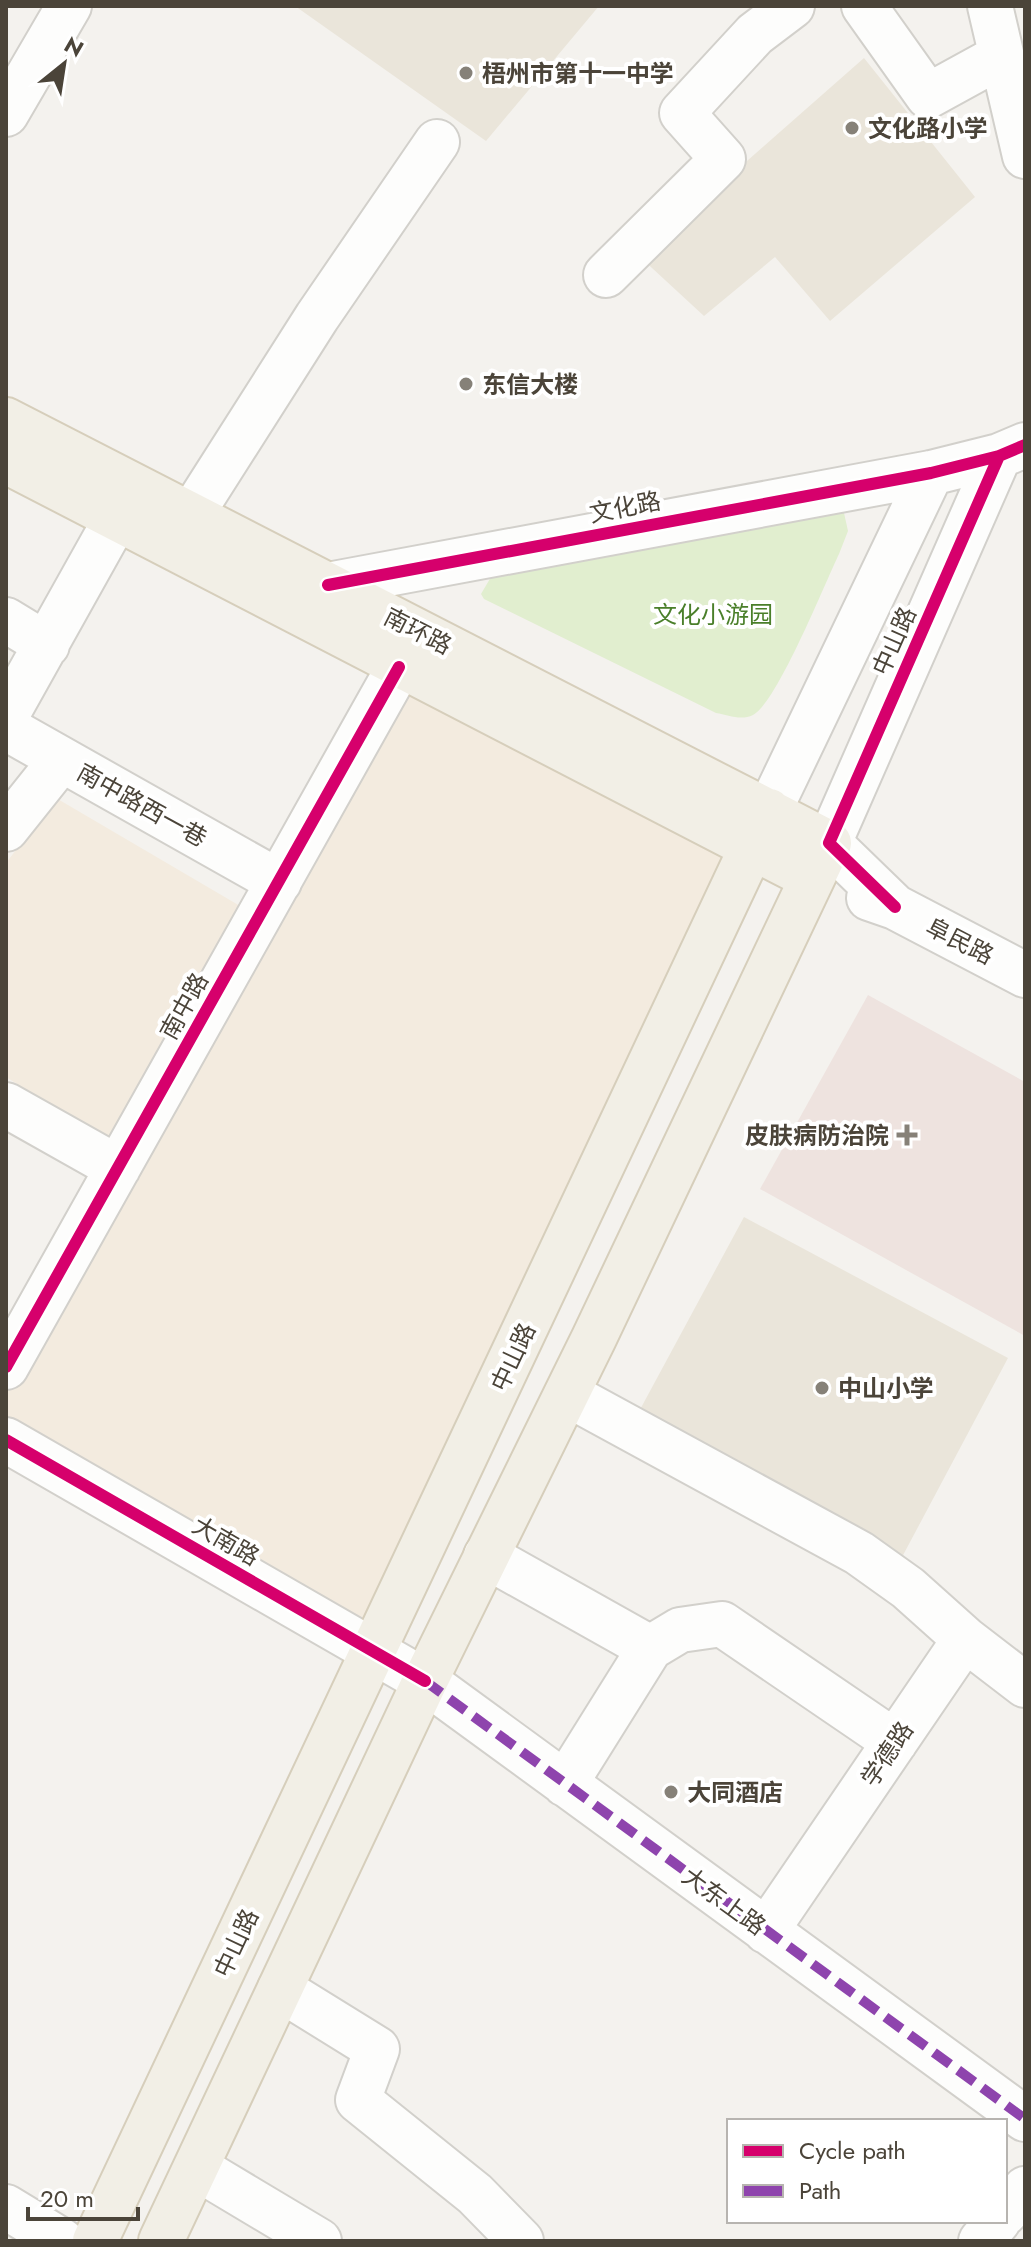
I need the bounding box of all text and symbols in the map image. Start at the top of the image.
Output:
north arrow [24,24,104,104]
text: N [58,28,90,65]
place label: 梧州市第十一中学 [482,56,674,91]
marker: 梧州市第十一中学 [457,64,475,82]
place label: 文化路小学 [868,111,988,146]
marker: 文化路小学 [843,119,861,137]
place label: 东信大楼 [482,367,578,402]
marker: 东信大楼 [457,375,475,393]
street label: 文化路 [586,483,664,531]
park label: 文化小游园 [653,597,773,632]
street label: 南环路 [378,599,458,663]
street label: 中山路 [863,601,925,681]
street label: 南中路西一巷 [71,755,213,855]
street label: 阜民路 [920,909,1000,973]
street label: 南中路 [151,966,217,1046]
place label: 皮肤病防治院 [745,1118,889,1153]
marker: 皮肤病防治院 [896,1124,918,1146]
street label: 中山路 [482,1317,544,1397]
place label: 中山小学 [838,1371,934,1406]
marker: 中山小学 [813,1379,831,1397]
street label: 大南路 [186,1508,266,1574]
street label: 学德路 [852,1714,922,1794]
place label: 大同酒店 [687,1775,783,1810]
marker: 大同酒店 [662,1783,680,1801]
street label: 大东上路 [675,1859,773,1943]
street label: 中山路 [205,1903,267,1983]
legend [727,2119,1007,2223]
text: Cycle path [799,2133,906,2168]
scale bar [28,2171,138,2221]
text: Path [799,2173,841,2208]
text: 20 m [40,2181,94,2216]

